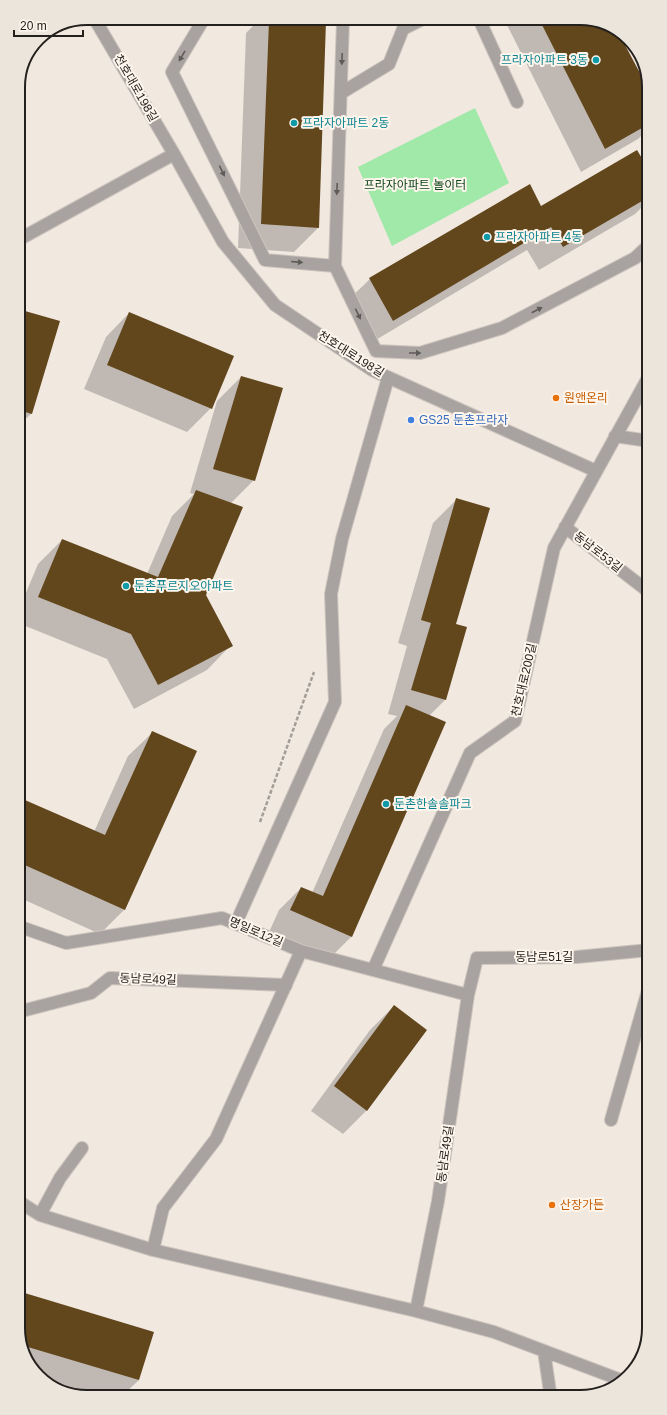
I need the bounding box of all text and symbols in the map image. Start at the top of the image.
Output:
scale bar [14,12,83,38]
text: 20 m [20,19,47,33]
one-way arrow [178,50,185,61]
street label: 천호대로198길 [111,52,161,124]
one-way arrow [339,53,345,66]
place label: 프라자아파트 3동 [501,53,588,67]
marker: 프라자아파트 3동 [591,55,601,65]
place label: 프라자아파트 2동 [302,116,389,130]
marker: 프라자아파트 2동 [289,118,299,128]
one-way arrow [219,166,225,177]
park label: 프라자아파트 놀이터 [364,178,466,192]
one-way arrow [334,183,341,195]
place label: 프라자아파트 4동 [495,230,582,244]
marker: 프라자아파트 4동 [482,232,492,242]
one-way arrow [291,259,303,266]
one-way arrow [531,307,542,313]
one-way arrow [355,308,361,320]
street label: 천호대로198길 [315,328,387,380]
one-way arrow [409,350,422,356]
place label: 원앤온리 [564,391,608,405]
marker: 원앤온리 [551,393,561,403]
place label: GS25 둔촌프라자 [419,413,508,427]
marker: GS25 둔촌프라자 [406,415,416,425]
street label: 동남로53길 [571,529,625,575]
place label: 둔촌푸르지오아파트 [134,579,233,593]
marker: 둔촌푸르지오아파트 [121,581,131,591]
street label: 천호대로200길 [509,642,539,718]
place label: 둔촌한솔솔파크 [394,797,471,811]
marker: 둔촌한솔솔파크 [381,799,391,809]
street label: 명일로12길 [227,914,285,950]
street label: 동남로51길 [515,950,573,964]
street label: 동남로49길 [119,971,177,987]
street label: 동남로49길 [434,1125,456,1183]
place label: 산장가든 [560,1198,604,1212]
marker: 산장가든 [547,1200,557,1210]

